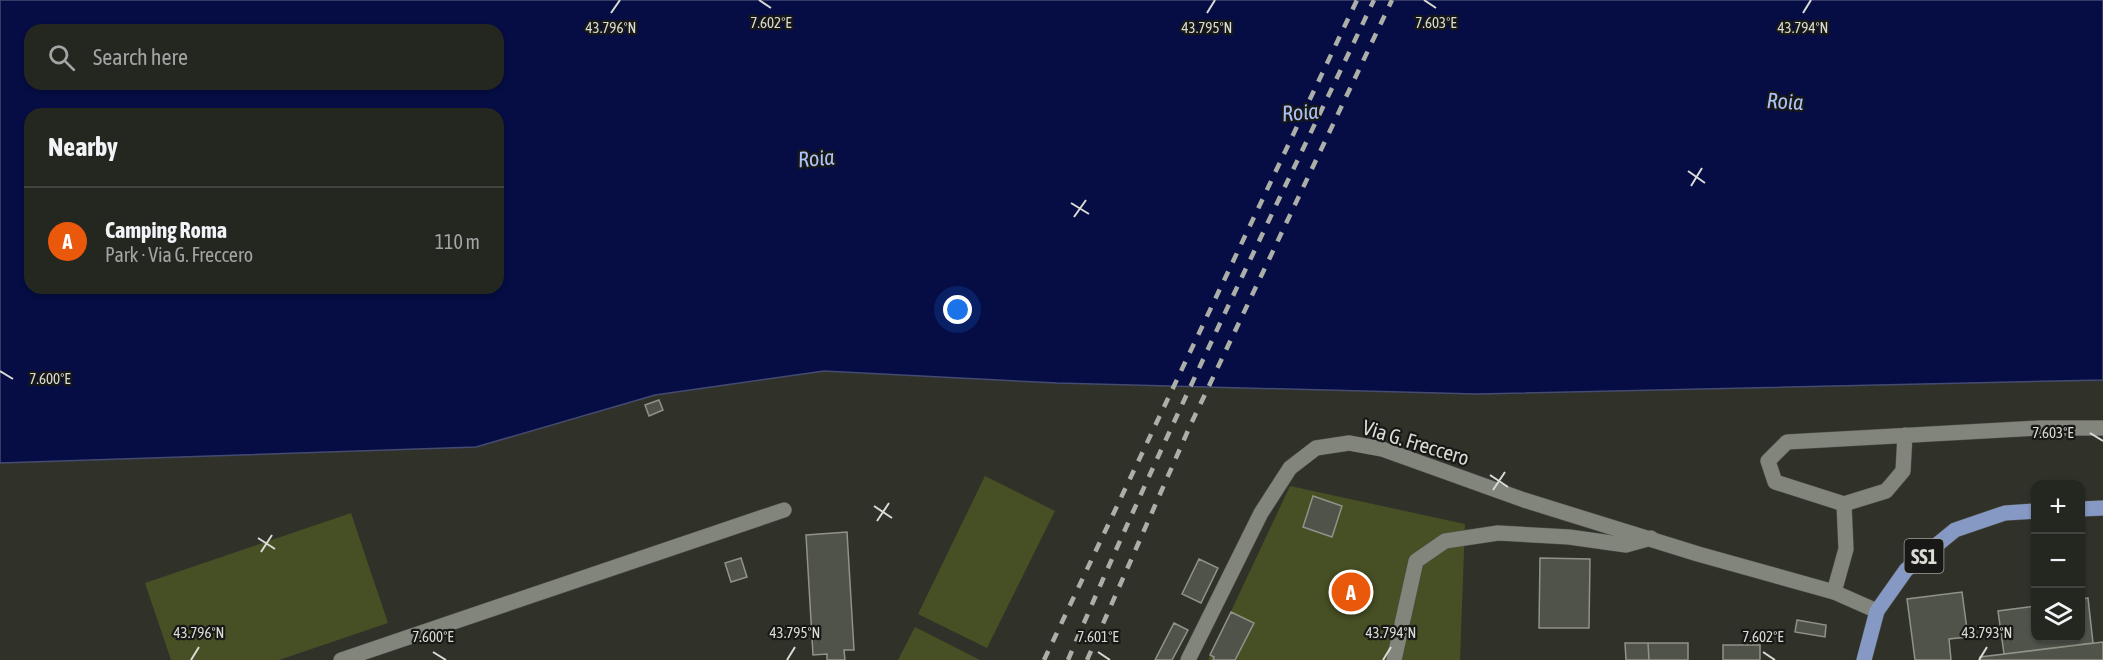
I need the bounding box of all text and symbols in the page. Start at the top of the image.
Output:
text: 7.602°E [750,14,792,31]
text: 7.603°E [1415,14,1457,31]
text: 43.796°N [586,19,636,36]
text: 43.795°N [1182,19,1232,36]
text: 43.794°N [1778,19,1828,36]
search box [24,24,504,90]
icon: search [45,41,78,74]
text: Search here [93,44,188,70]
water label: Roia [1766,87,1804,115]
water label: Roia [1281,97,1319,127]
text: Nearby [48,132,118,162]
water label: Roia [797,143,835,173]
text: Camping Roma [105,217,227,243]
text: A [63,230,72,253]
text: 110 m [435,230,480,253]
text: Park · Via G. Freccero [105,243,253,266]
your location [943,295,972,324]
text: 7.600°E [29,370,71,387]
street label: Via G. Freccero [1360,414,1472,470]
text: 7.603°E [2032,424,2074,441]
map controls [2031,480,2085,642]
button: + [2031,480,2085,534]
button: − [2031,534,2085,588]
road number: SS1 [1904,539,1944,573]
pin: A [1332,570,1370,614]
button: layers [2031,588,2085,642]
text: 43.796°N [174,624,224,641]
text: 43.795°N [770,624,820,641]
text: 43.794°N [1366,624,1416,641]
text: 43.793°N [1962,624,2012,641]
text: 7.600°E [412,628,454,645]
text: 7.601°E [1077,628,1119,645]
text: 7.602°E [1742,628,1784,645]

